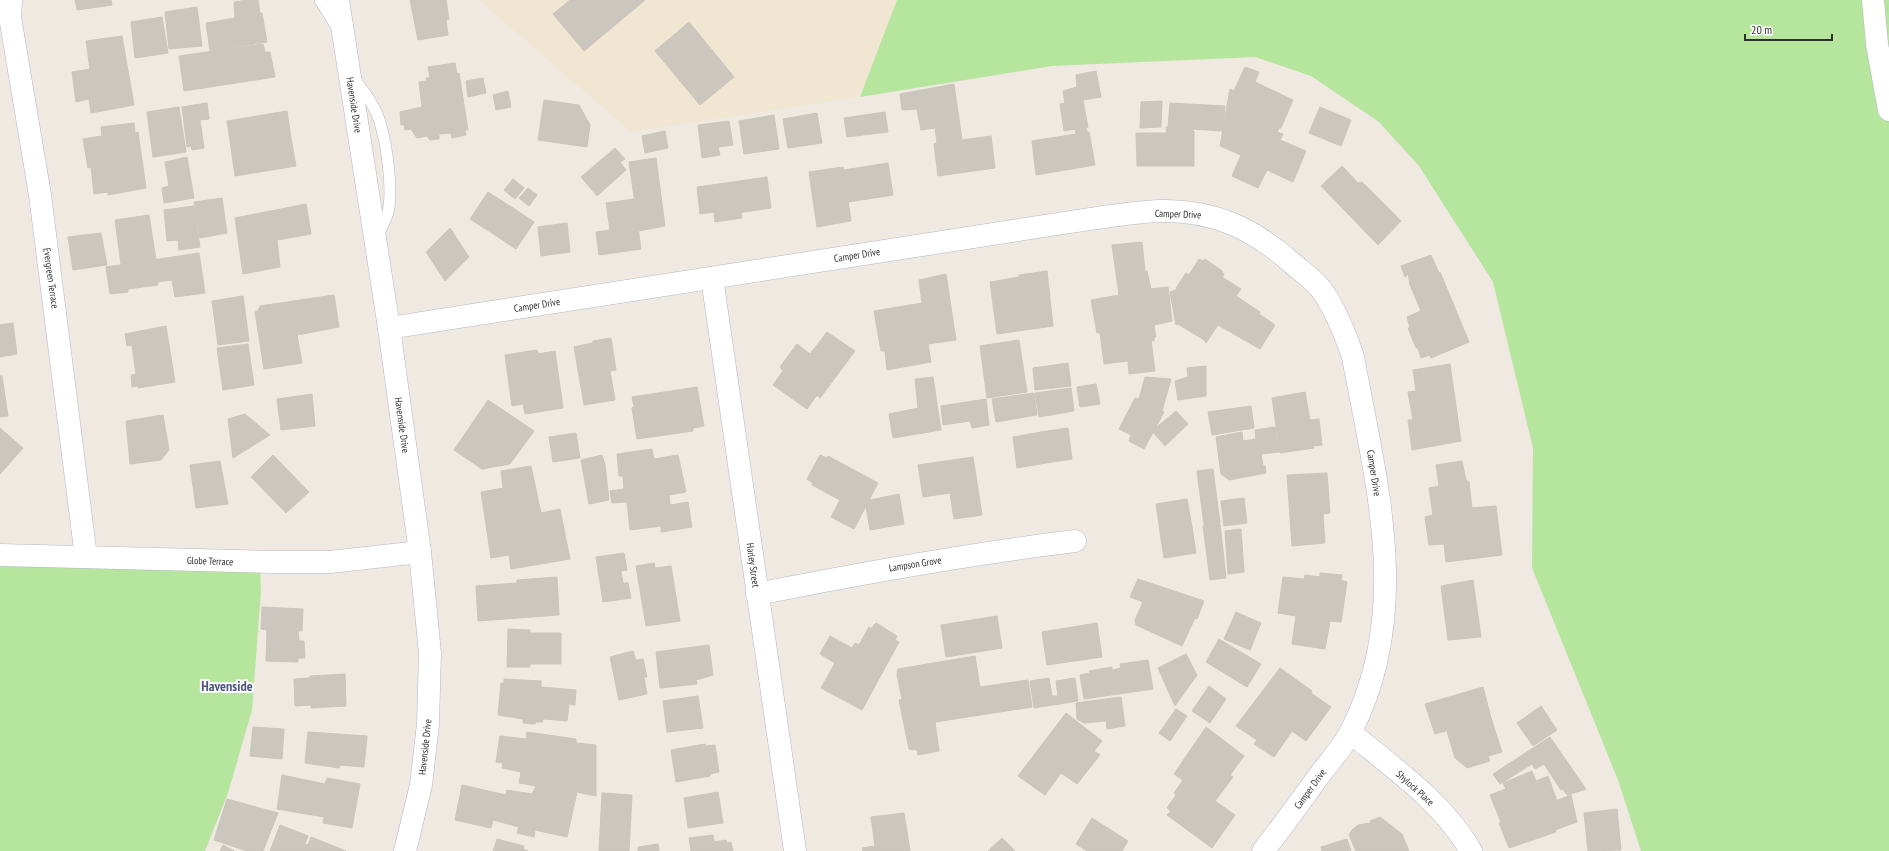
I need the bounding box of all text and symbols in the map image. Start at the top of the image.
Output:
scale bar [1745,16,1832,42]
text: 20 m [1751,22,1772,37]
street label: Havenside Drive [343,76,365,134]
street label: Camper Drive [1155,207,1201,221]
street label: Camper Drive [833,245,881,265]
street label: Evergreen Terrace [40,247,62,309]
street label: Camper Drive [513,295,561,315]
street label: Havenside Drive [392,396,412,454]
street label: Camper Drive [1364,449,1384,497]
street label: Harley Street [743,542,763,588]
street label: Lampson Grove [888,553,942,575]
street label: Globe Terrace [187,554,233,568]
district label: Havenside [201,677,253,695]
street label: Havenside Drive [416,718,434,776]
street label: Camper Drive [1291,766,1329,812]
street label: Shylock Place [1393,768,1437,808]

